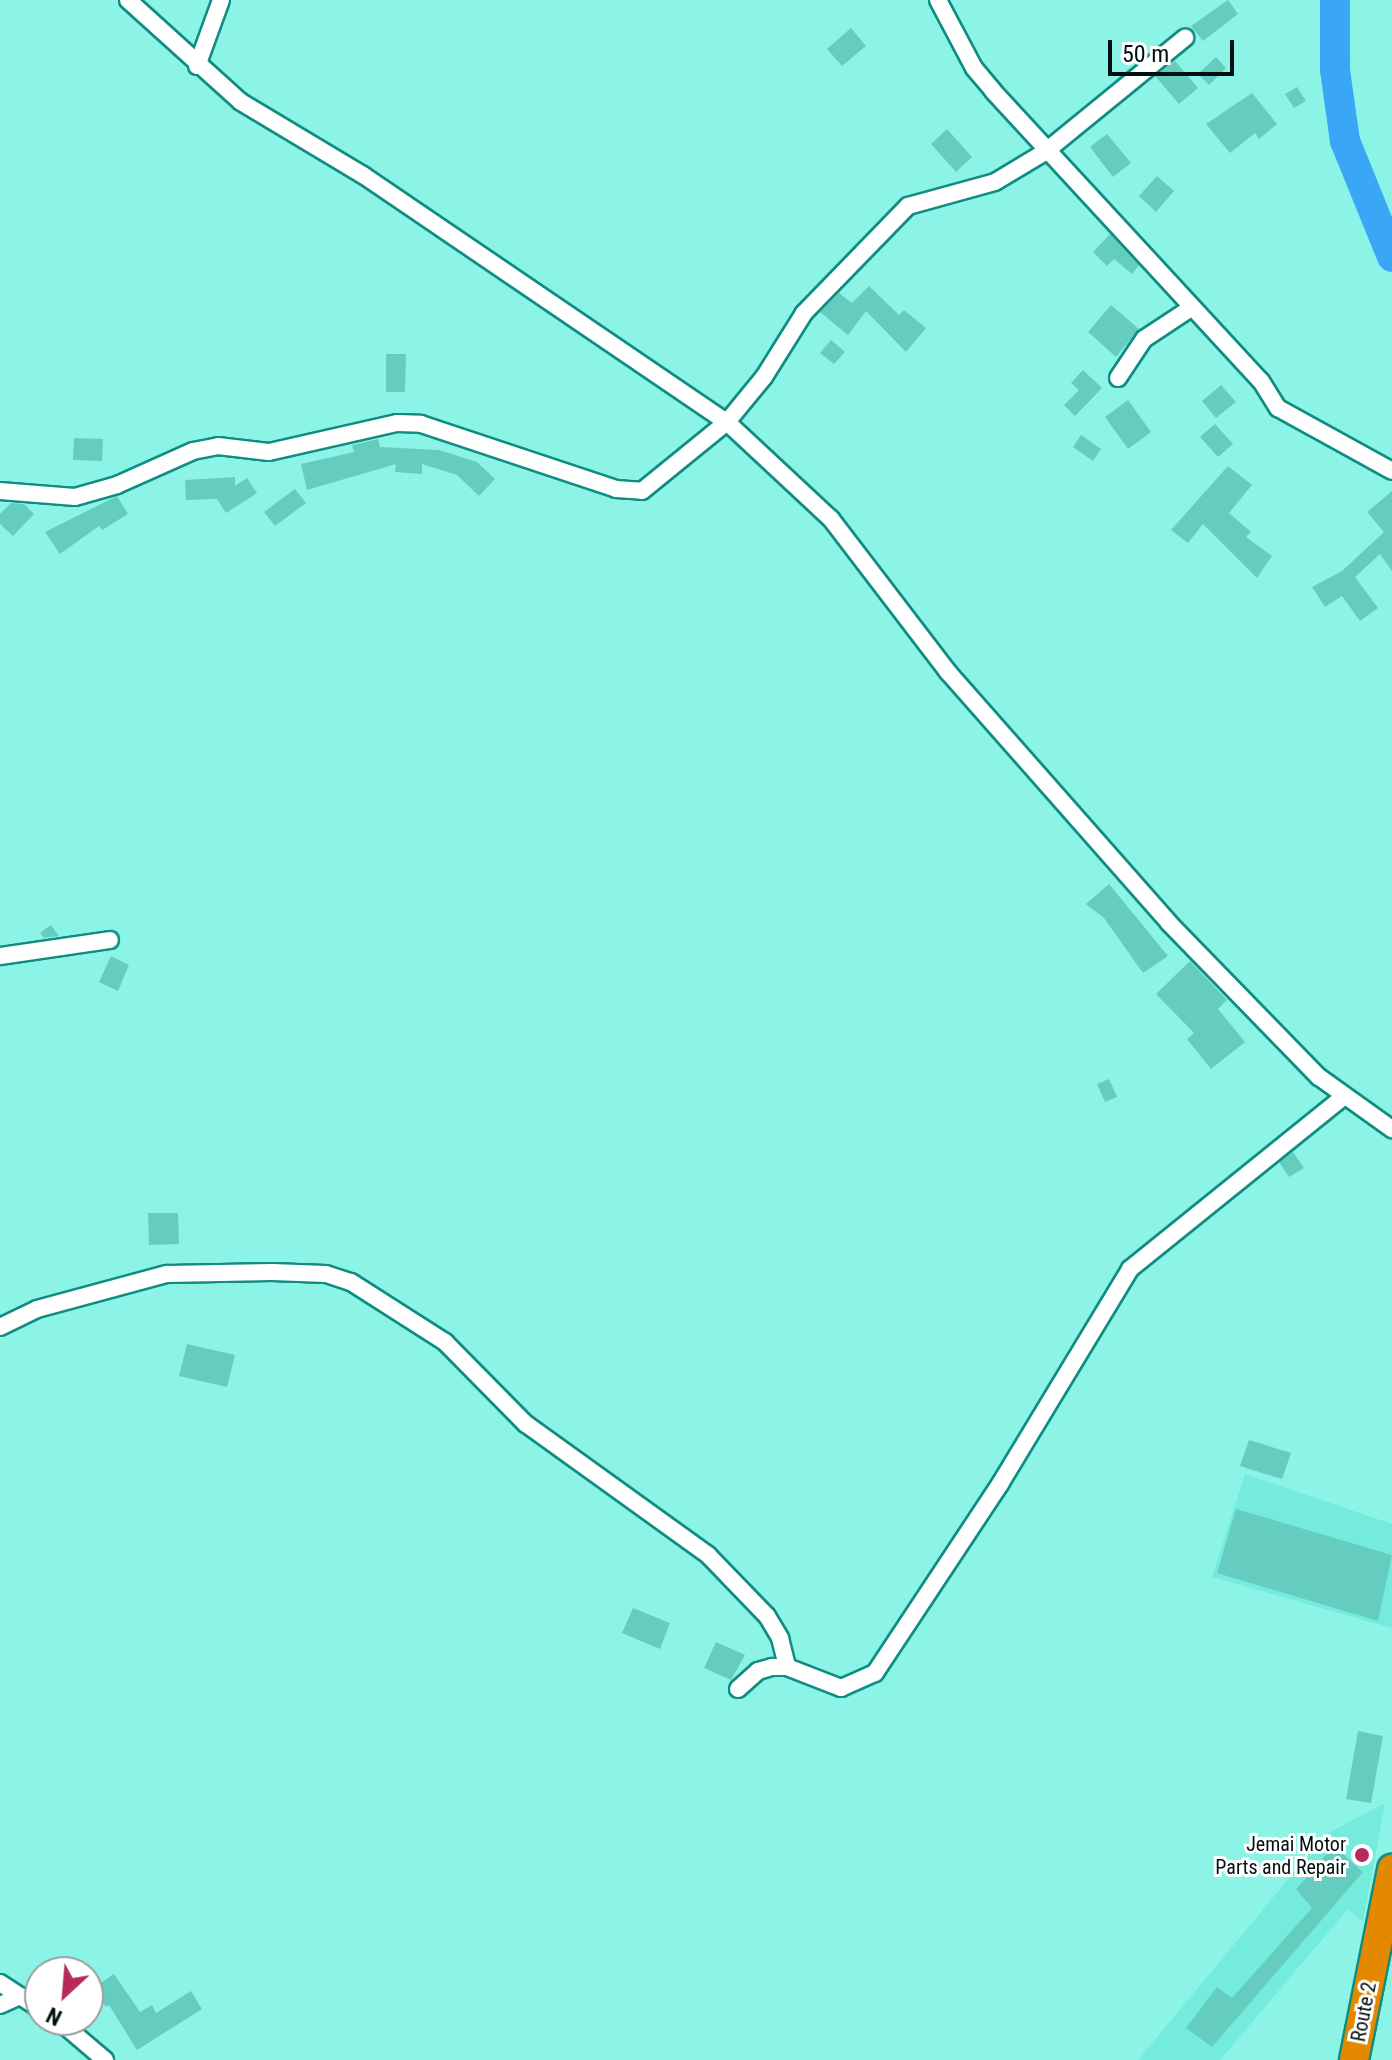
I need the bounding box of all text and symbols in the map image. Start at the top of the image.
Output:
scale bar [1112,24,1238,74]
text: 50 m [1122,40,1169,68]
place label: Jemai Motor Parts and Repair [1215,1832,1346,1879]
marker: Jemai Motor Parts and Repair [1353,1846,1371,1864]
north arrow [24,1956,104,2036]
street label: Route 2 [1346,1980,1382,2044]
text: N [43,2002,66,2030]

